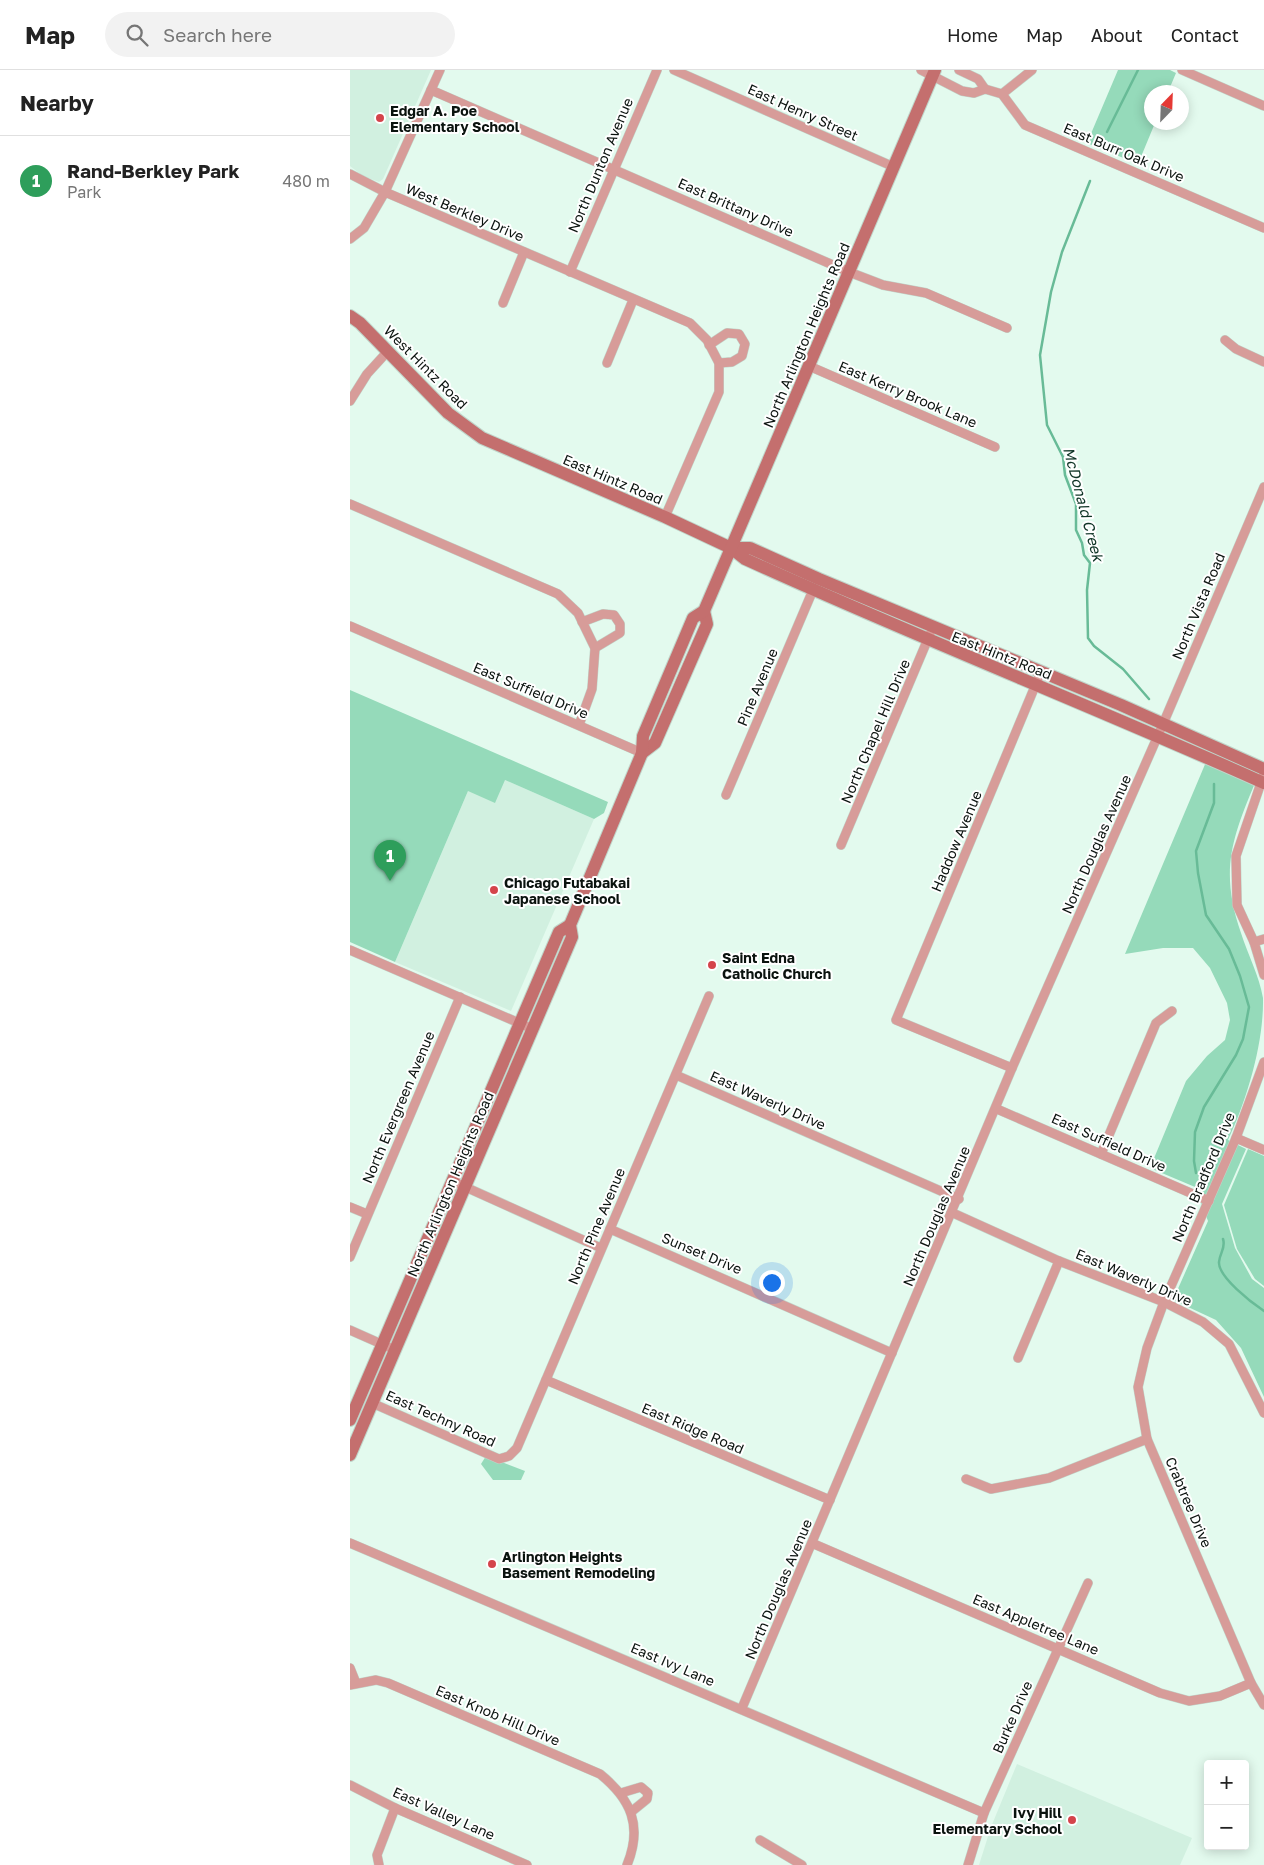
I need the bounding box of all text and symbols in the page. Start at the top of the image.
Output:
search box [105,12,455,57]
text: Map [25,20,75,49]
icon: search [123,21,151,49]
text: Search here [163,23,272,46]
text: Home [947,24,998,46]
text: Map [1026,24,1063,46]
text: About [1091,24,1143,46]
text: Contact [1171,24,1239,46]
street label: East Henry Street [745,80,861,144]
north arrow [1144,85,1189,130]
text: Nearby [20,90,94,116]
street label: North Dunton Avenue [564,95,636,235]
place label: Edgar A. Poe Elementary School [390,102,520,135]
marker: Edgar A. Poe Elementary School [374,112,386,124]
street label: East Burr Oak Drive [1061,119,1187,185]
text: Rand-Berkley Park [67,159,240,182]
text: 1 [32,171,40,191]
text: 480 m [282,171,330,191]
street label: East Brittany Drive [676,174,796,240]
street label: West Berkley Drive [403,179,527,245]
text: Park [67,182,102,202]
street label: North Arlington Heights Road [759,240,853,430]
street label: West Hintz Road [381,322,471,412]
street label: East Kerry Brook Lane [836,357,980,431]
water label: McDonald Creek [1060,445,1108,565]
street label: East Hintz Road [561,450,665,508]
street label: North Vista Road [1168,550,1228,662]
street label: East Hintz Road [949,627,1055,683]
street label: Pine Avenue [733,646,781,728]
street label: North Chapel Hill Drive [837,656,913,806]
street label: East Suffield Drive [471,658,591,722]
street label: North Douglas Avenue [1058,772,1134,916]
street label: Haddow Avenue [927,788,985,894]
pin: 1 [374,840,406,881]
place label: Chicago Futabakai Japanese School [504,874,630,907]
marker: Chicago Futabakai Japanese School [488,884,500,896]
place label: Saint Edna Catholic Church [722,949,831,982]
marker: Saint Edna Catholic Church [706,959,718,971]
street label: North Evergreen Avenue [358,1028,438,1186]
street label: East Waverly Drive [708,1067,828,1133]
street label: North Arlington Heights Road [403,1089,497,1279]
street label: East Suffield Drive [1049,1109,1169,1175]
street label: North Bradford Drive [1168,1110,1238,1244]
street label: North Douglas Avenue [899,1143,973,1289]
street label: North Pine Avenue [564,1165,628,1287]
street label: Sunset Drive [659,1228,745,1278]
street label: East Waverly Drive [1073,1245,1195,1309]
your location [759,1270,785,1296]
street label: East Techny Road [383,1386,499,1450]
street label: East Ridge Road [639,1399,747,1457]
street label: Crabtree Drive [1162,1454,1216,1550]
street label: North Douglas Avenue [741,1516,815,1662]
place label: Arlington Heights Basement Remodeling [502,1548,655,1581]
marker: Arlington Heights Basement Remodeling [486,1558,498,1570]
street label: East Appletree Lane [970,1590,1102,1658]
street label: East Ivy Lane [628,1639,718,1689]
street label: Burke Drive [989,1678,1035,1756]
street label: East Knob Hill Drive [433,1681,563,1749]
map controls [1204,1760,1249,1850]
button: + [1204,1760,1249,1805]
street label: East Valley Lane [390,1783,498,1843]
place label: Ivy Hill Elementary School [933,1804,1062,1837]
button: − [1204,1805,1249,1850]
marker: Ivy Hill Elementary School [1066,1814,1078,1826]

